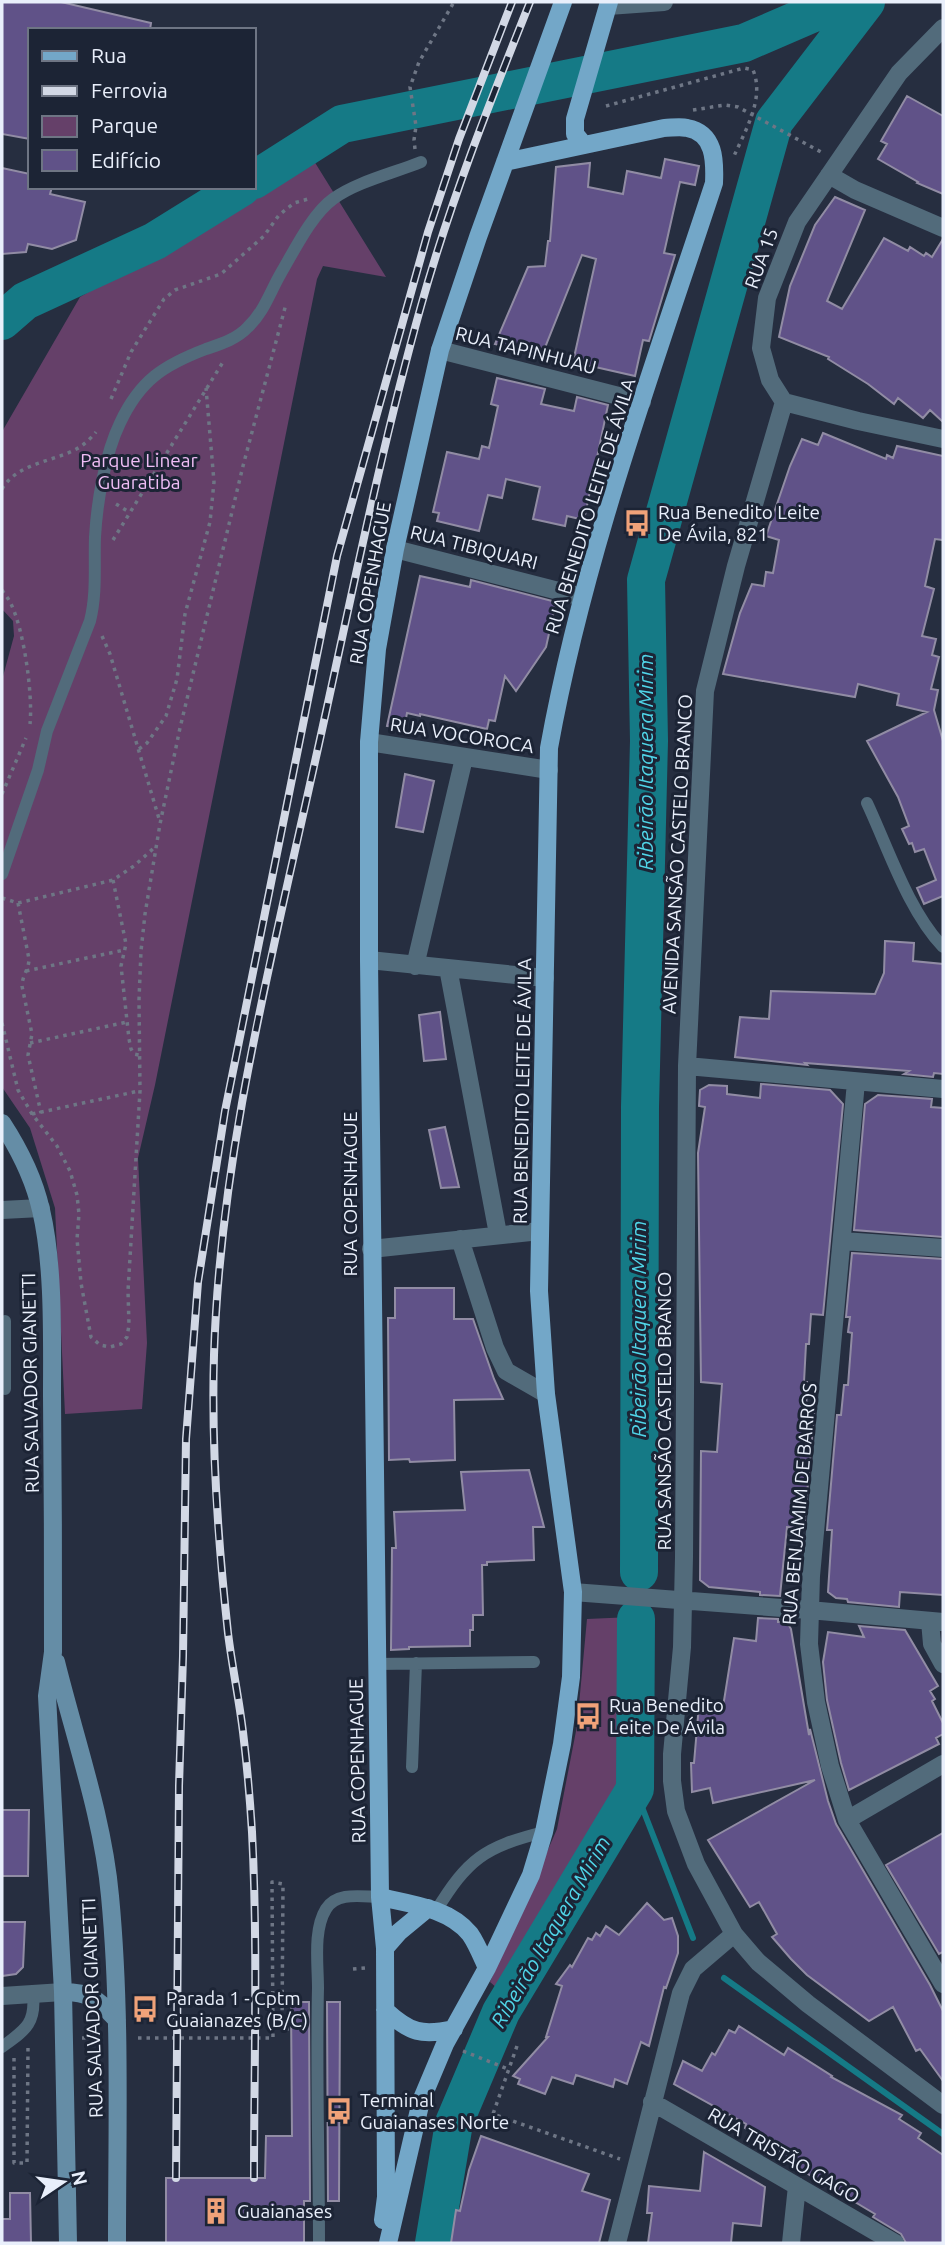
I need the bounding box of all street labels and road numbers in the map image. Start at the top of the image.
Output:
street label: RUA 15 [740,225,782,291]
street label: RUA TAPINHUAU [453,322,599,378]
street label: RUA BENEDITO LEITE DE ÁVILA [541,375,640,636]
street label: RUA COPENHAGUE [345,500,395,666]
street label: RUA TIBIQUARI [408,521,540,573]
street label: AVENIDA SANSÃO CASTELO BRANCO [658,694,696,1014]
street label: RUA VOCOROCA [389,713,536,757]
street label: RUA BENEDITO LEITE DE ÁVILA [509,957,535,1224]
street label: RUA COPENHAGUE [339,1112,361,1276]
street label: RUA SANSÃO CASTELO BRANCO [653,1271,675,1551]
street label: RUA SALVADOR GIANETTI [17,1273,43,1493]
street label: RUA BENJAMIM DE BARROS [777,1382,821,1626]
street label: RUA COPENHAGUE [345,1678,369,1844]
street label: RUA SALVADOR GIANETTI [77,1898,107,2118]
street label: RUA TRISTÃO GAGO [704,2103,864,2207]

